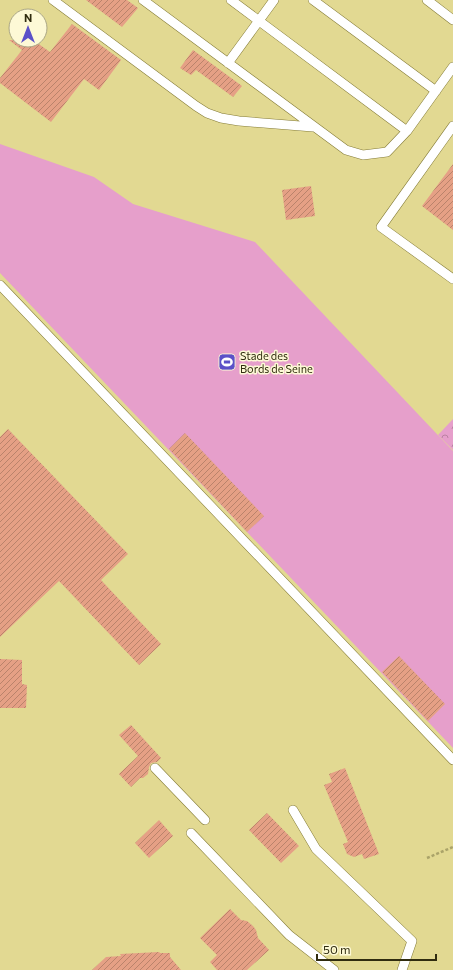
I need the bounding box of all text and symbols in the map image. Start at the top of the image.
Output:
north arrow [8,8,48,48]
text: N [24,11,32,24]
place label: Stade des Bords de Seine [240,349,313,375]
sports icon: Stade des Bords de Seine [217,352,237,372]
scale bar [317,936,436,962]
text: 50 m [323,942,351,956]

